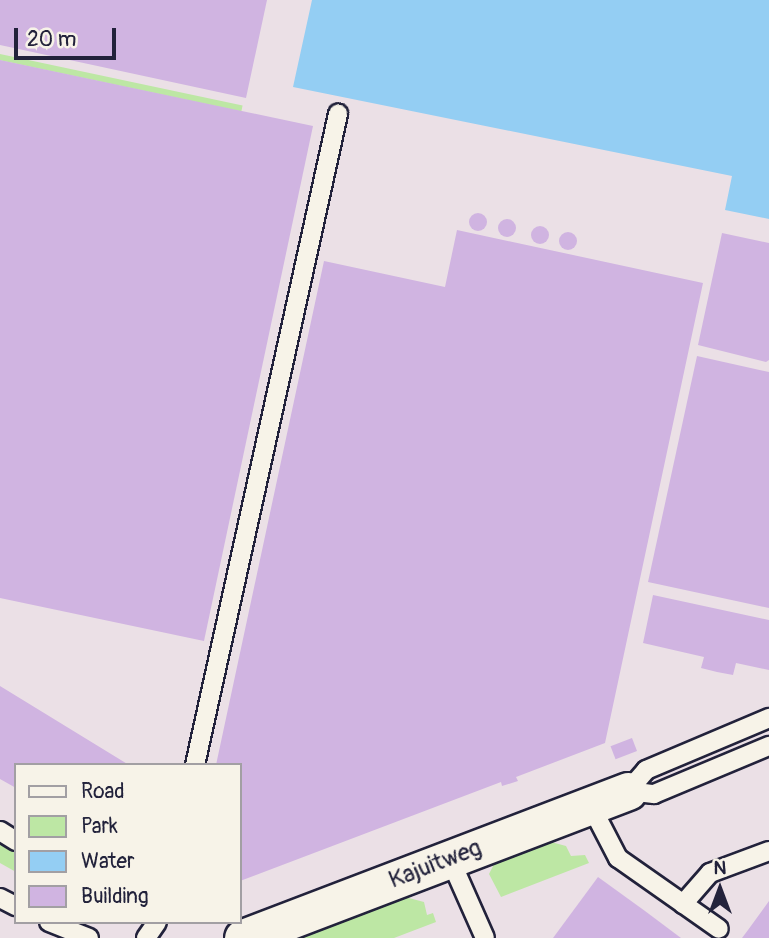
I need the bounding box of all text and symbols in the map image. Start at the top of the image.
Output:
scale bar [18,14,119,58]
text: 20 m [27,26,76,53]
legend [14,763,242,924]
text: Road [81,778,125,805]
text: Park [81,813,118,840]
street label: Kajuitweg [385,833,485,895]
text: Water [81,848,134,875]
north arrow [685,854,755,924]
text: N [714,856,726,880]
text: Building [81,883,148,910]

